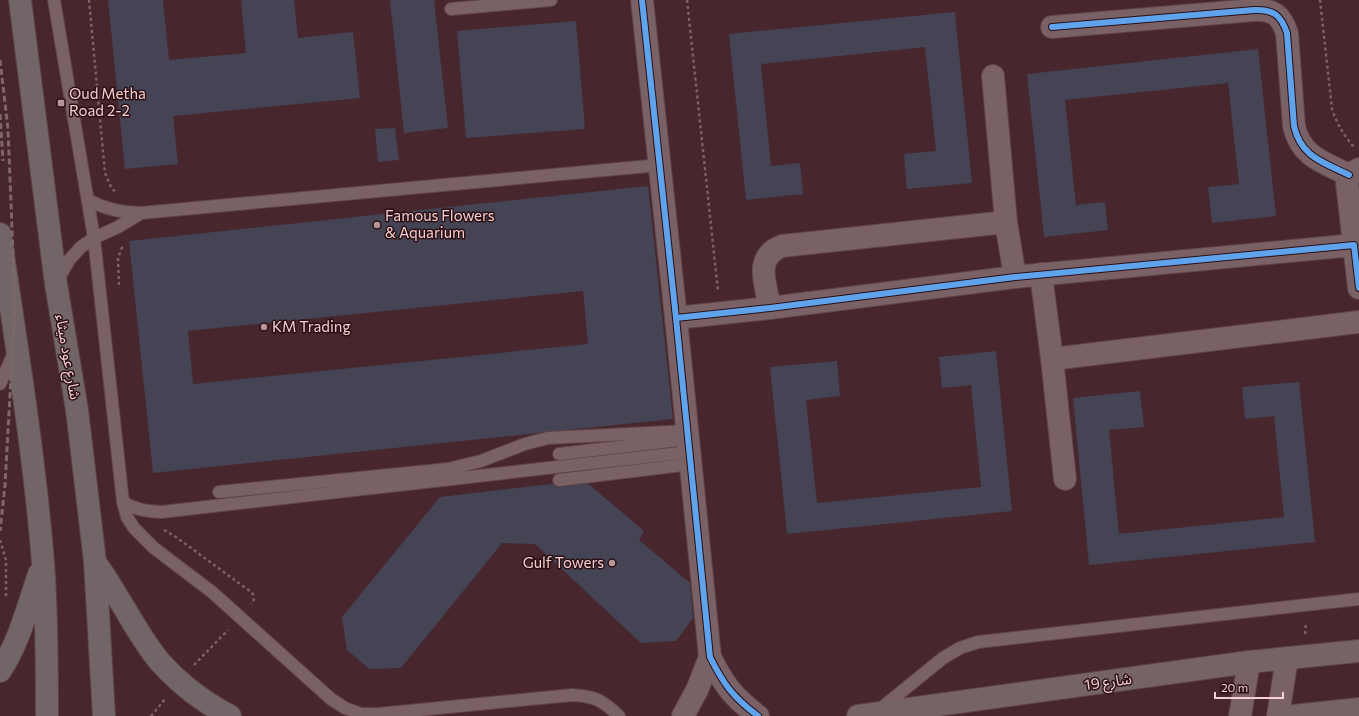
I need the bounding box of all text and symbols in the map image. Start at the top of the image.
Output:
place label: Oud Metha Road 2-2 [69,84,146,119]
marker: Oud Metha Road 2-2 [56,98,66,108]
place label: Famous Flowers & Aquarium [385,206,495,241]
marker: Famous Flowers & Aquarium [372,220,382,230]
street label: شارع عود ميثاء [49,313,85,402]
place label: KM Trading [272,317,351,335]
marker: KM Trading [259,322,269,332]
place label: Gulf Towers [523,553,604,571]
marker: Gulf Towers [607,558,617,568]
street label: شارع 19 [1083,669,1133,697]
scale bar [1215,674,1283,700]
text: 20 m [1221,680,1248,694]

